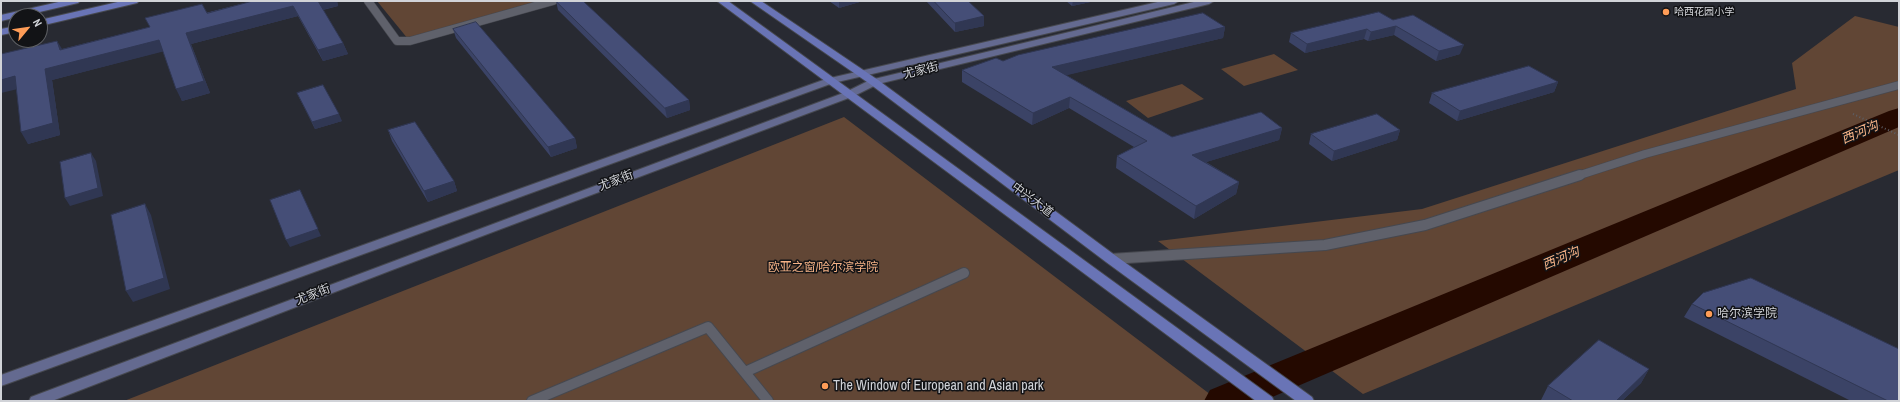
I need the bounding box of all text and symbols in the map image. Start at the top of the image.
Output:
place label: 哈西花园小学 [1674,6,1734,18]
marker: 哈西花园小学 [1661,7,1671,17]
north arrow [8,8,48,48]
text: N [30,16,45,29]
street label: 尤家街 [902,60,940,82]
water label: 西河沟 [1839,118,1881,148]
street label: 尤家街 [597,168,635,194]
street label: 中兴大道 [1008,180,1056,220]
water label: 西河沟 [1540,244,1582,274]
park label: 欧亚之窗/哈尔滨学院 [768,261,878,275]
street label: 尤家街 [294,282,332,308]
place label: 哈尔滨学院 [1717,307,1777,321]
marker: 哈尔滨学院 [1704,309,1714,319]
place label: The Window of European and Asian park [833,378,1044,394]
marker: The Window of European and Asian park [820,381,830,391]

